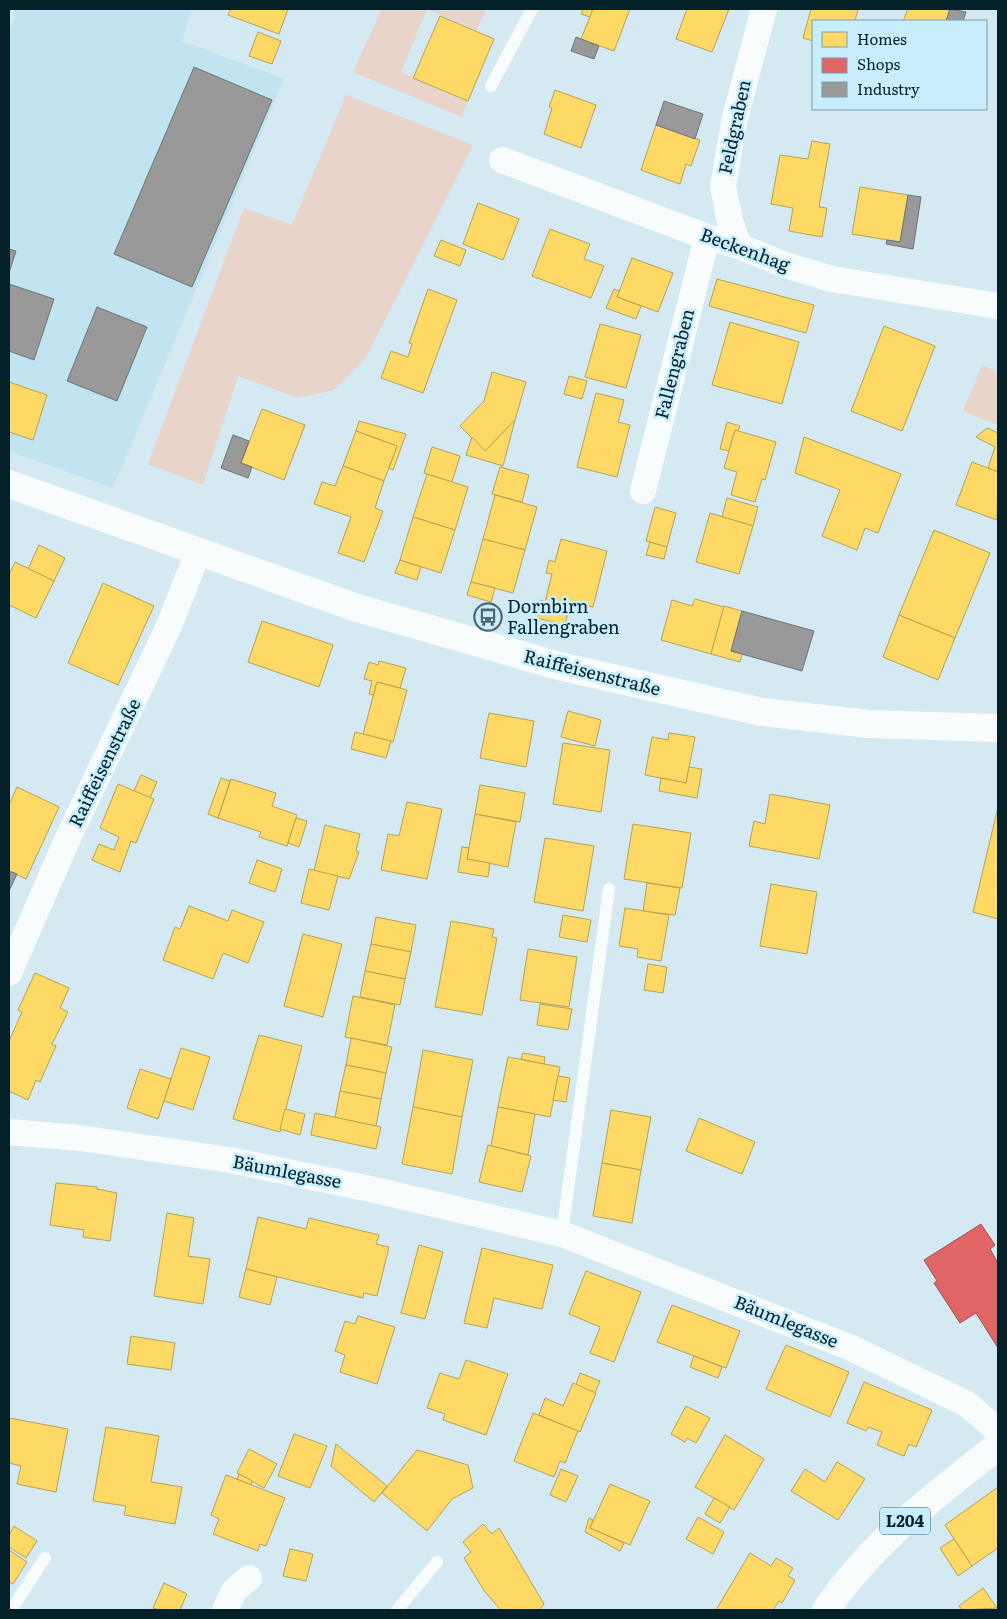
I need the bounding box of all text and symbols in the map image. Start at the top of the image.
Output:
legend [812,20,987,110]
text: Homes [857,27,907,50]
text: Shops [857,52,900,75]
street label: Feldgraben [710,77,757,176]
text: Industry [857,77,920,100]
street label: Beckenhag [697,220,795,278]
street label: Fallengraben [647,306,700,422]
place label: Dornbirn Fallengraben [507,592,620,640]
bus stop icon: Dornbirn Fallengraben [473,602,503,632]
street label: Raiffeisenstraße [521,641,664,702]
street label: Raiffeisenstraße [61,693,147,831]
street label: Bäumlegasse [231,1147,344,1194]
street label: Bäumlegasse [730,1287,843,1354]
road number: L204 [880,1508,930,1534]

